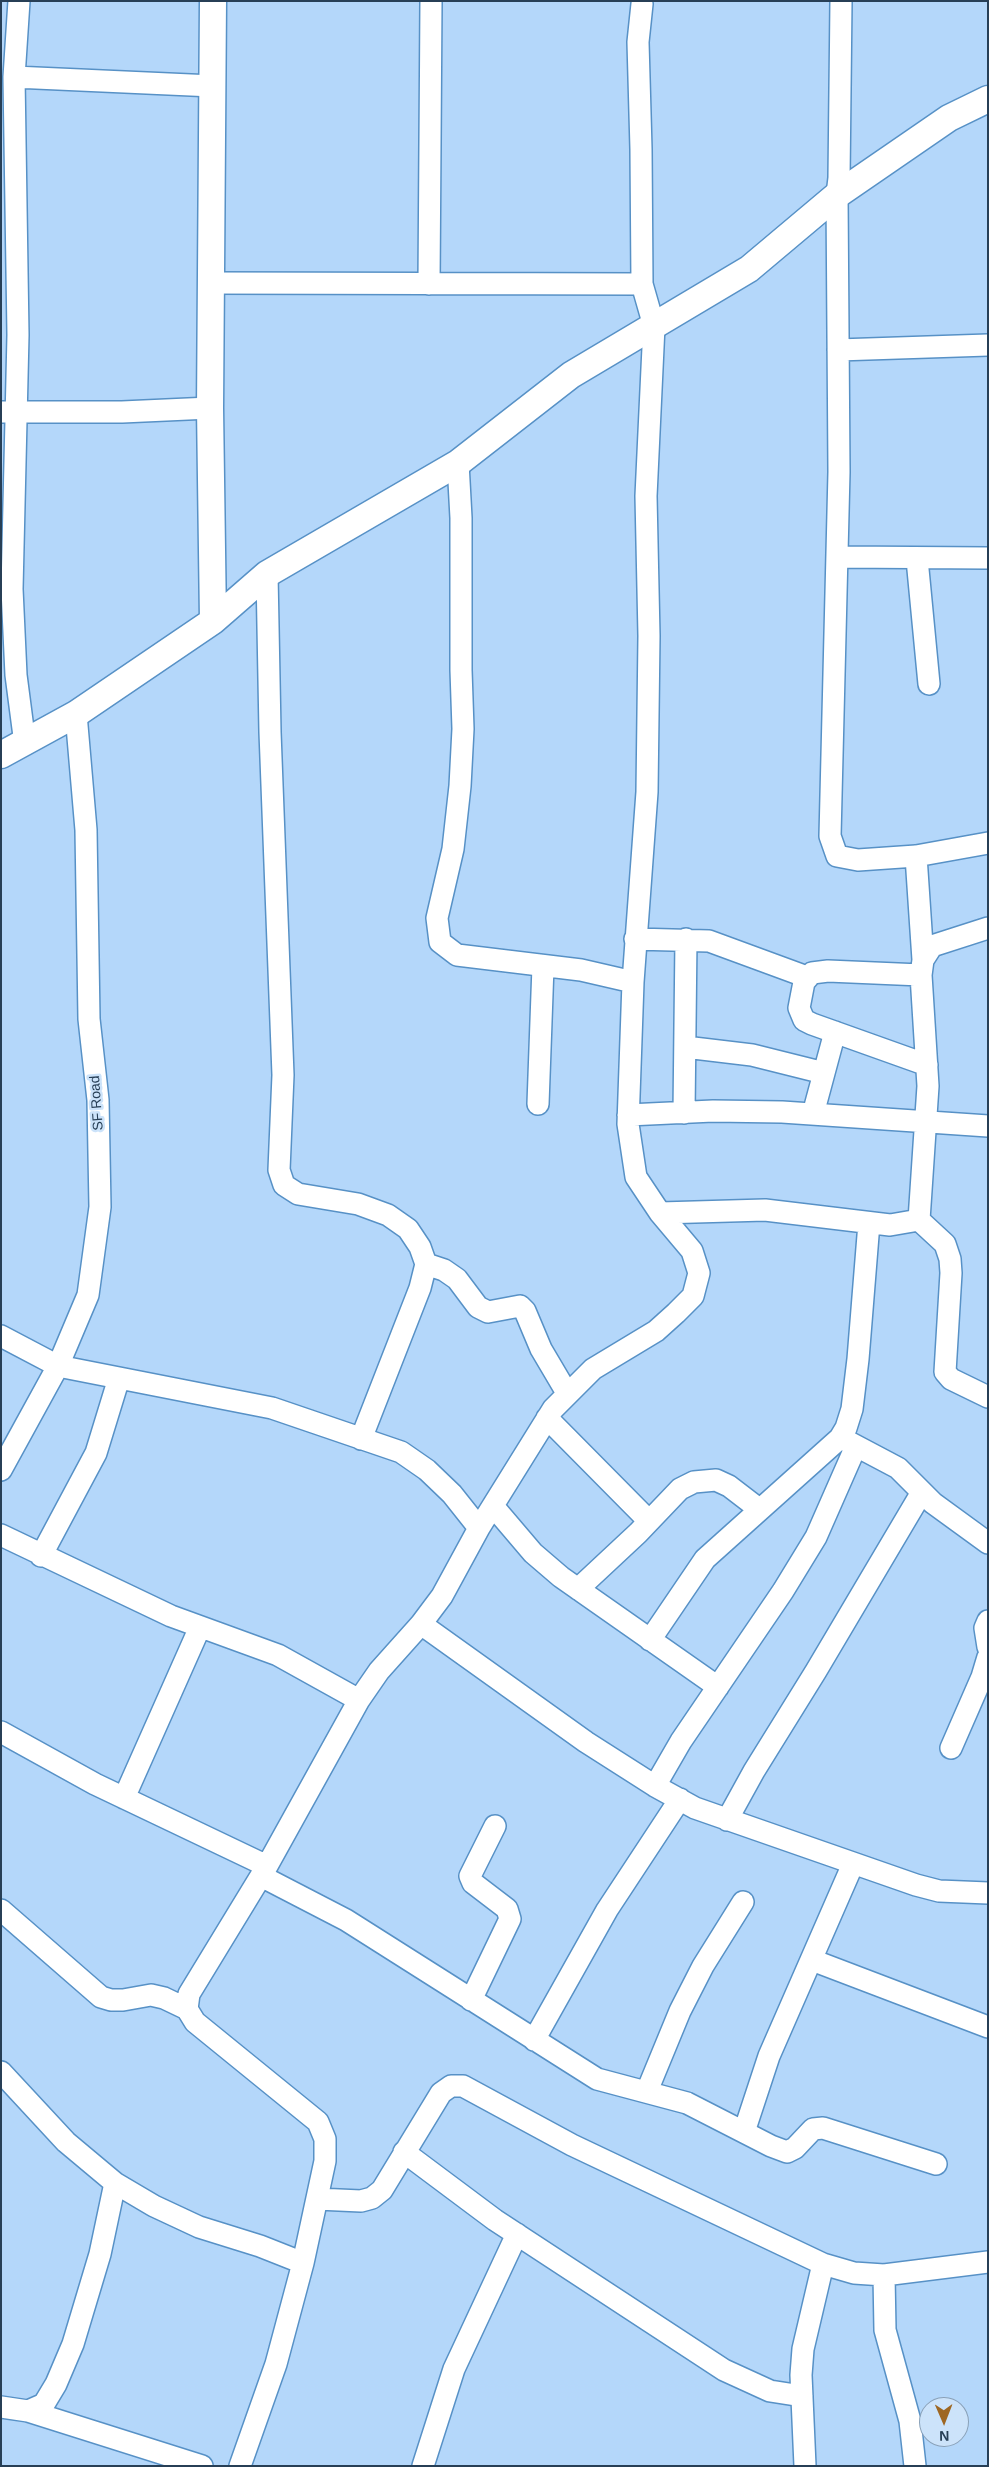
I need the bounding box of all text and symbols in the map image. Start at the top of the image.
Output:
street label: SF Road [87,1075,107,1131]
north arrow [919,2397,969,2447]
text: N [939,2428,949,2444]

